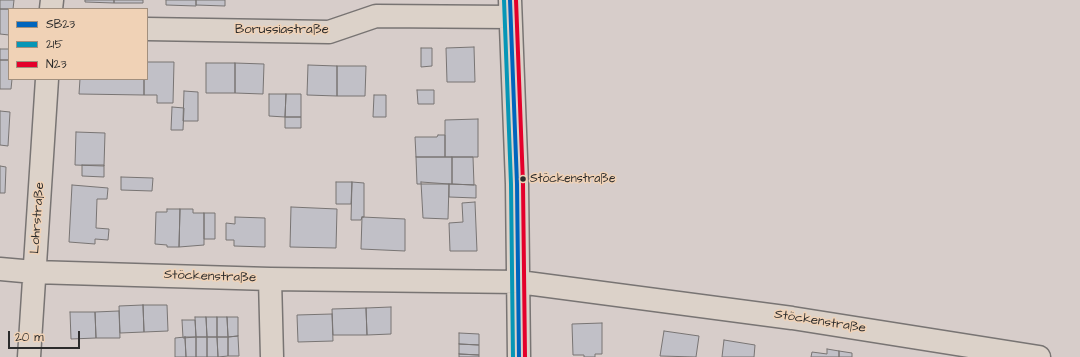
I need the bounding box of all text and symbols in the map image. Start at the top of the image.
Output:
legend [8,8,148,80]
text: SB23 [46,16,75,33]
street label: Borussiastraße [235,22,329,38]
text: 215 [46,36,63,53]
text: N23 [46,56,67,73]
place label: Stöckenstraße [530,172,615,186]
marker: Stöckenstraße [518,174,528,184]
street label: Lohrstraße [28,182,48,254]
street label: Stöckenstraße [164,268,256,286]
street label: Stöckenstraße [773,307,867,337]
scale bar [10,323,82,349]
text: 20 m [15,329,44,346]

